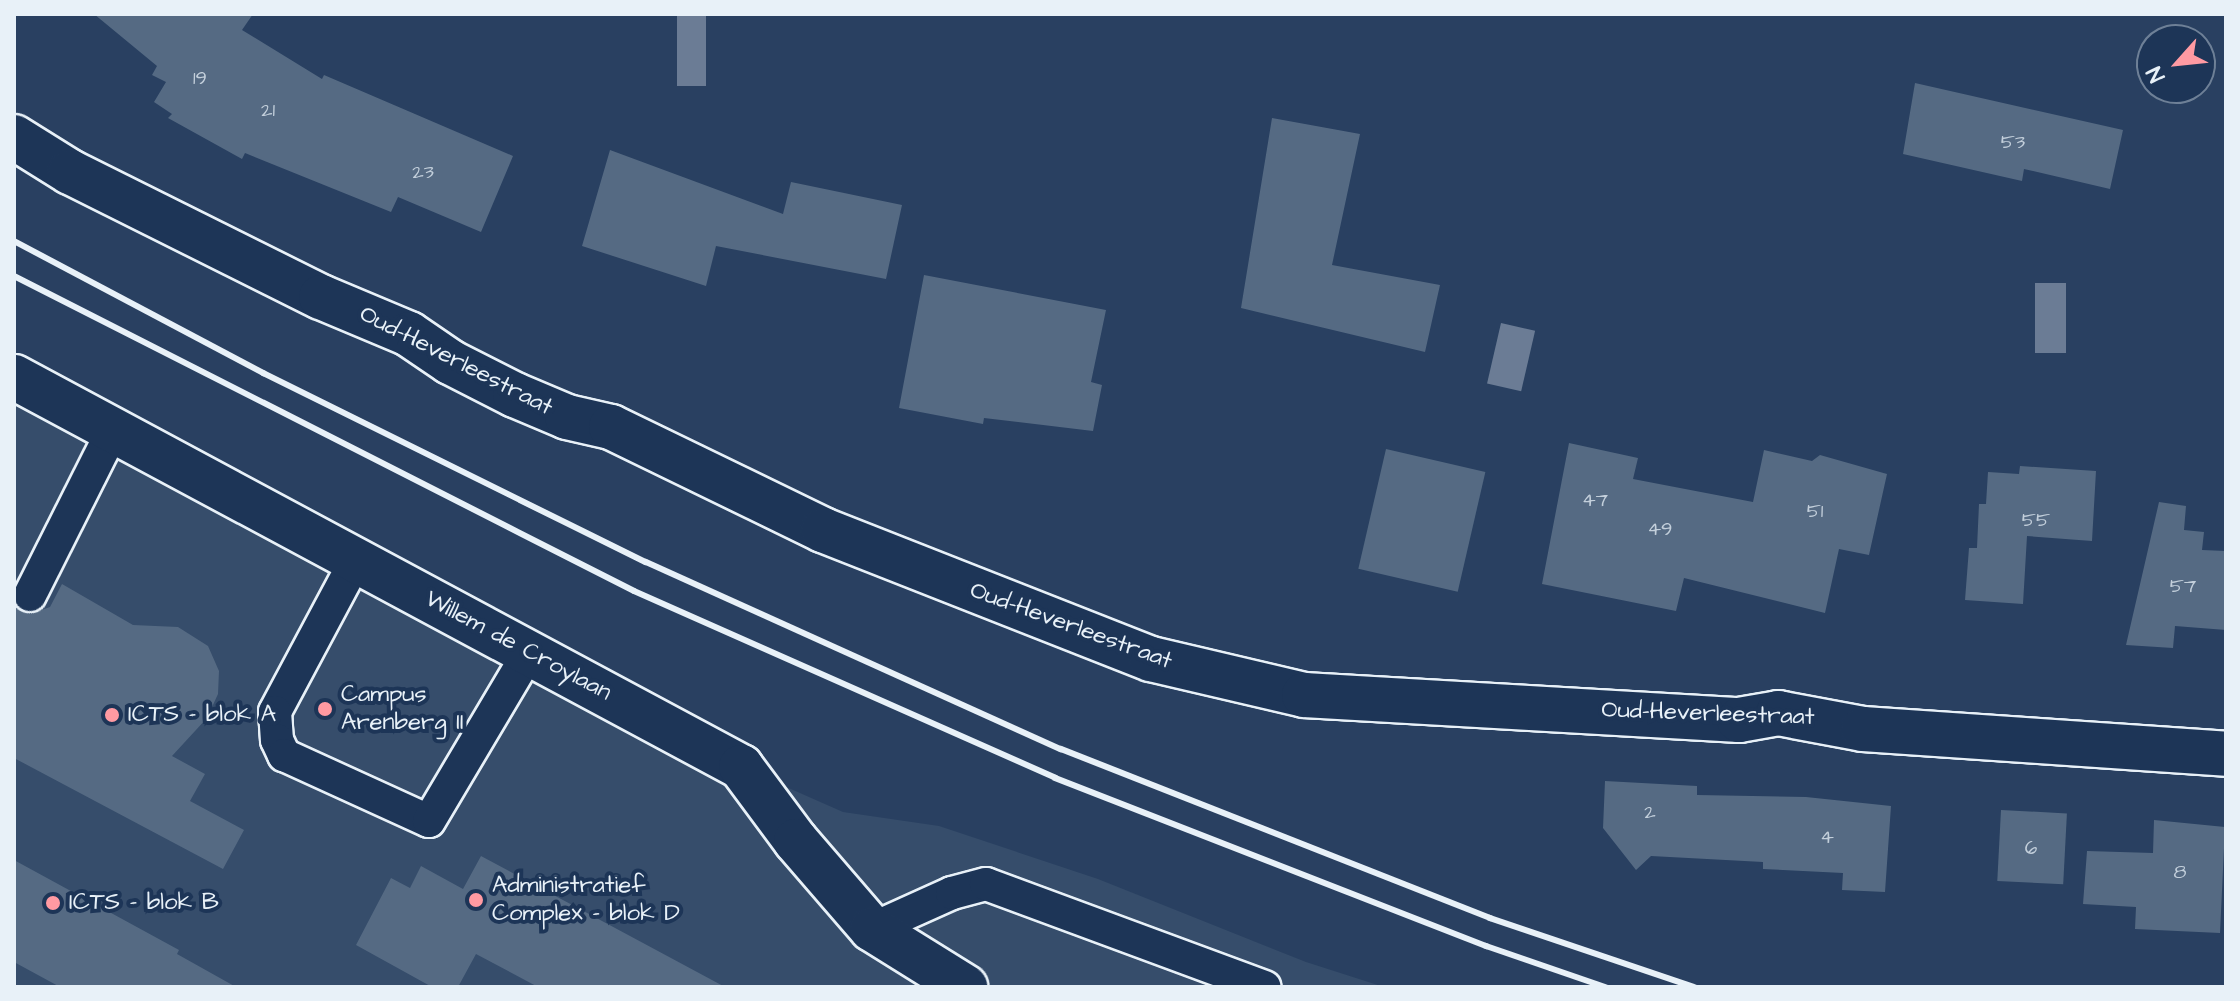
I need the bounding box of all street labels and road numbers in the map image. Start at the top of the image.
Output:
street label: Oud-Heverleestraat [355,300,557,422]
street label: Oud-Heverleestraat [966,576,1176,676]
street label: Willem de Croylaan [420,585,616,707]
street label: Oud-Heverleestraat [1601,696,1815,732]

